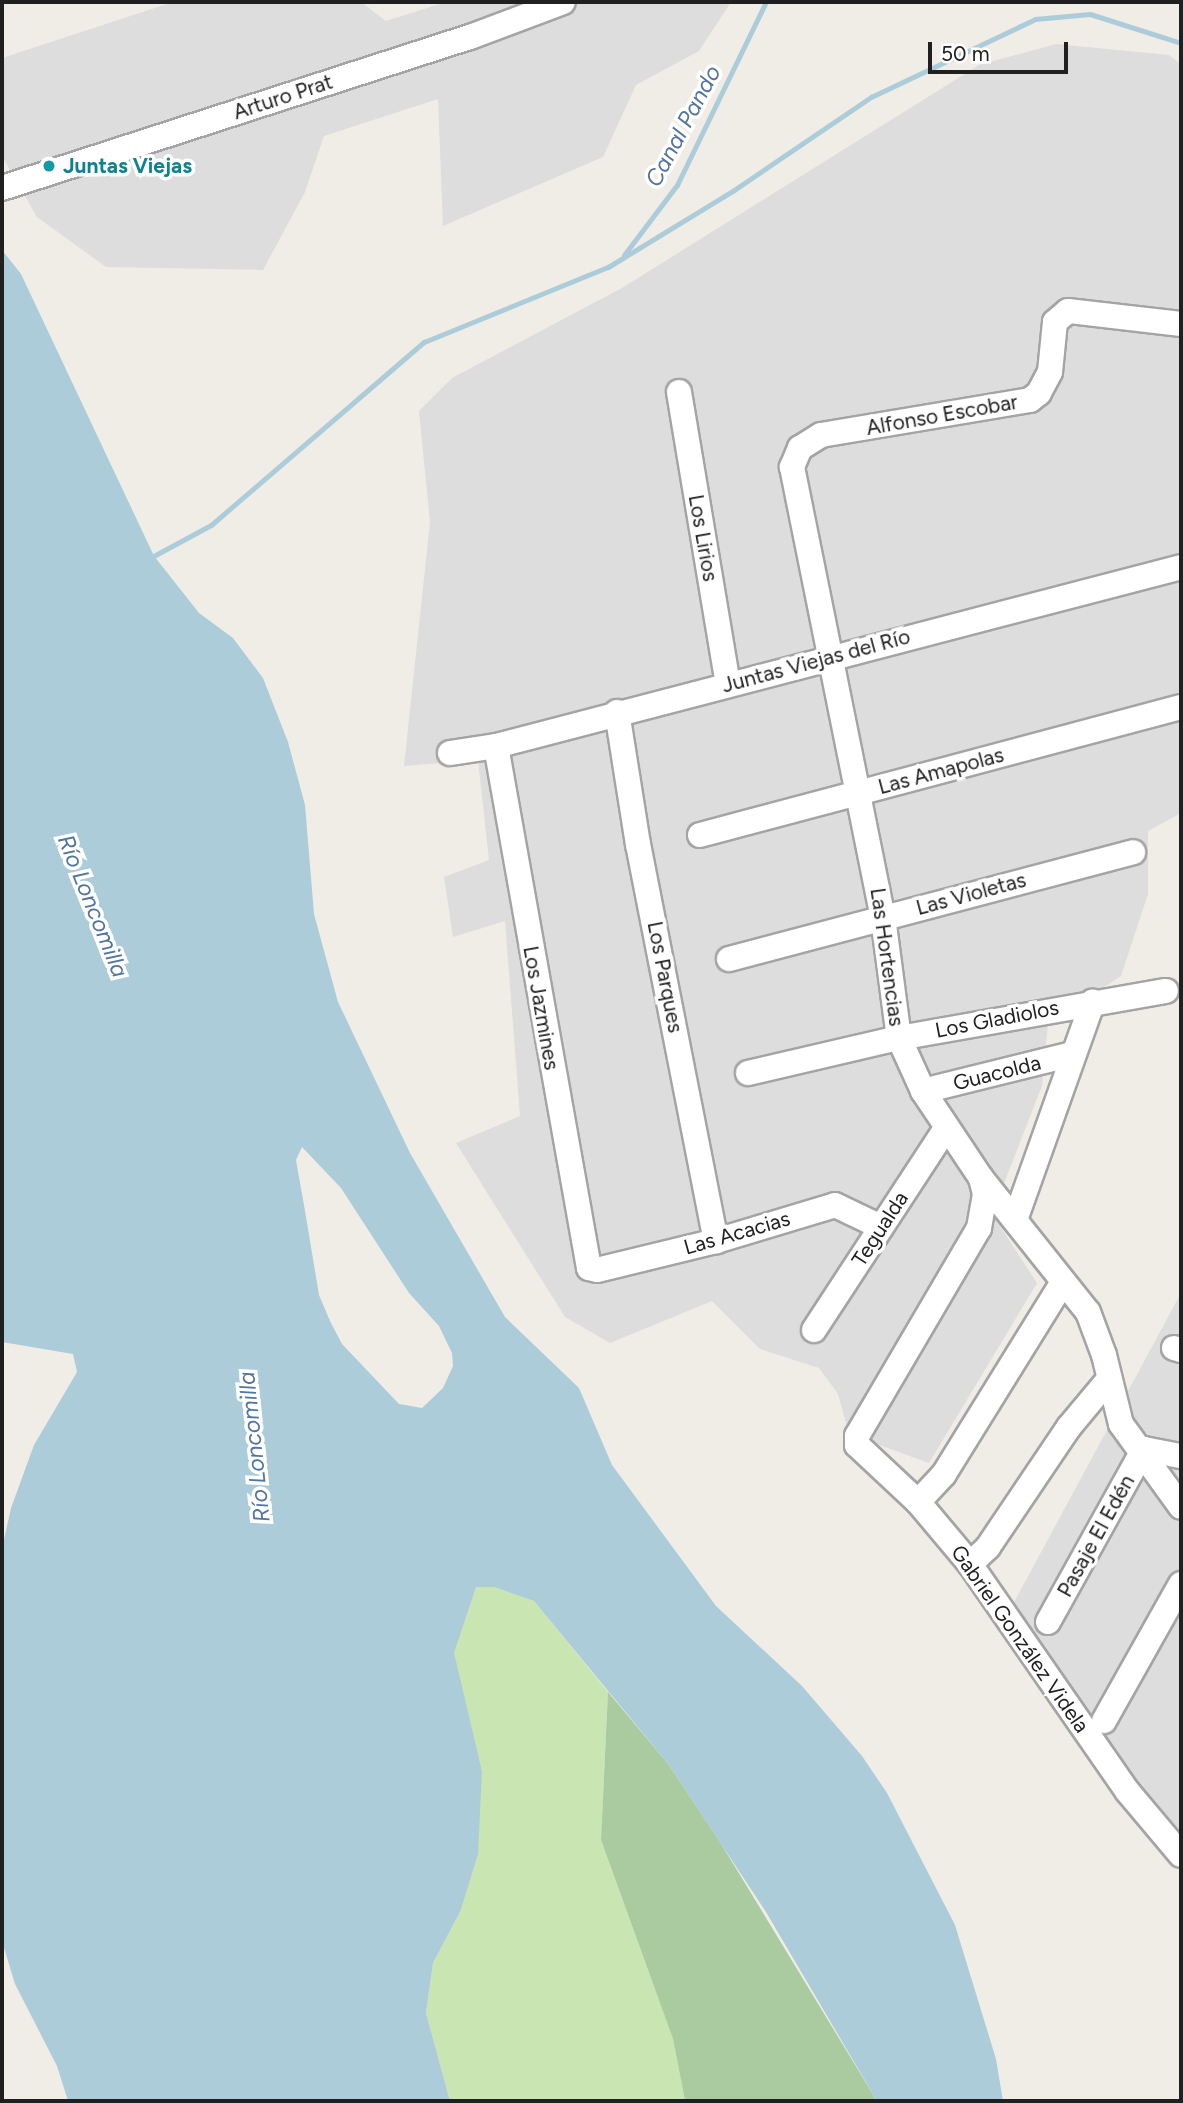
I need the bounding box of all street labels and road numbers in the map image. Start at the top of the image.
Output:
street label: Arturo Prat [230,69,336,125]
street label: Alfonso Escobar [864,389,1020,441]
street label: Los Lirios [683,493,723,583]
street label: Juntas Viejas del Río [719,624,913,698]
street label: Las Amapolas [875,742,1007,800]
street label: Las Violetas [913,867,1029,921]
street label: Las Hortencias [865,886,909,1028]
street label: Los Parques [642,919,688,1035]
street label: Los Jazmines [518,944,564,1072]
street label: Los Gladiolos [933,995,1061,1043]
street label: Guacolda [950,1050,1044,1096]
street label: Tegualda [847,1187,913,1271]
street label: Las Acacias [681,1206,793,1260]
street label: Pasaje El Edén [1052,1471,1140,1601]
street label: Gabriel González Videla [946,1540,1094,1738]

